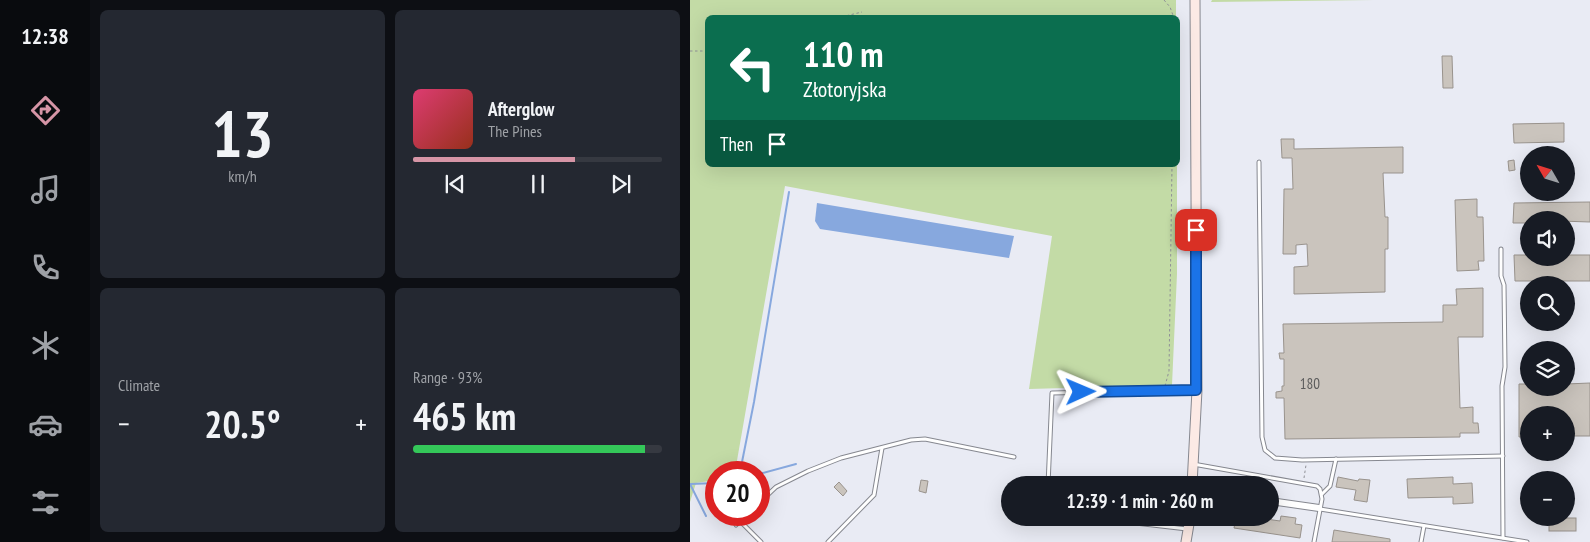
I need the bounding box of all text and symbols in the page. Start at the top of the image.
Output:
text: 12:38 [21,22,69,50]
text: 110 m [803,31,884,77]
icon: left [720,35,785,100]
text: Złotoryjska [803,75,887,103]
text: 13 [211,91,274,175]
icon: directions [28,93,63,128]
text: Afterglow [488,97,554,121]
text: The Pines [488,121,542,141]
icon: arrive [763,130,791,158]
text: Then [720,132,753,156]
north arrow [1520,146,1575,201]
map controls [1520,146,1575,526]
text: km/h [228,166,257,186]
icon: previous [441,170,469,198]
icon: pause [524,170,552,198]
icon: next [607,170,635,198]
icon: music [28,172,63,207]
pin [1175,209,1217,251]
button: sound [1520,211,1575,266]
icon: arrive [1182,216,1210,244]
icon: phone [28,250,63,285]
button: search [1520,276,1575,331]
icon: climate [28,328,63,363]
button: layers [1520,341,1575,396]
position arrow [1054,365,1106,417]
text: Range · 93% [413,367,482,387]
house number: 180 [1300,374,1320,393]
text: Climate [118,375,160,395]
text: 465 km [413,391,516,440]
text: 20.5° [204,399,281,448]
text: − [118,405,130,442]
text: + [355,405,367,442]
button: + [1520,406,1575,461]
icon: car [28,407,63,442]
speed limit sign: 20 [705,461,770,526]
button: − [1520,471,1575,526]
icon: filters [28,485,63,520]
text: 12:39 · 1 min · 260 m [1067,489,1213,513]

